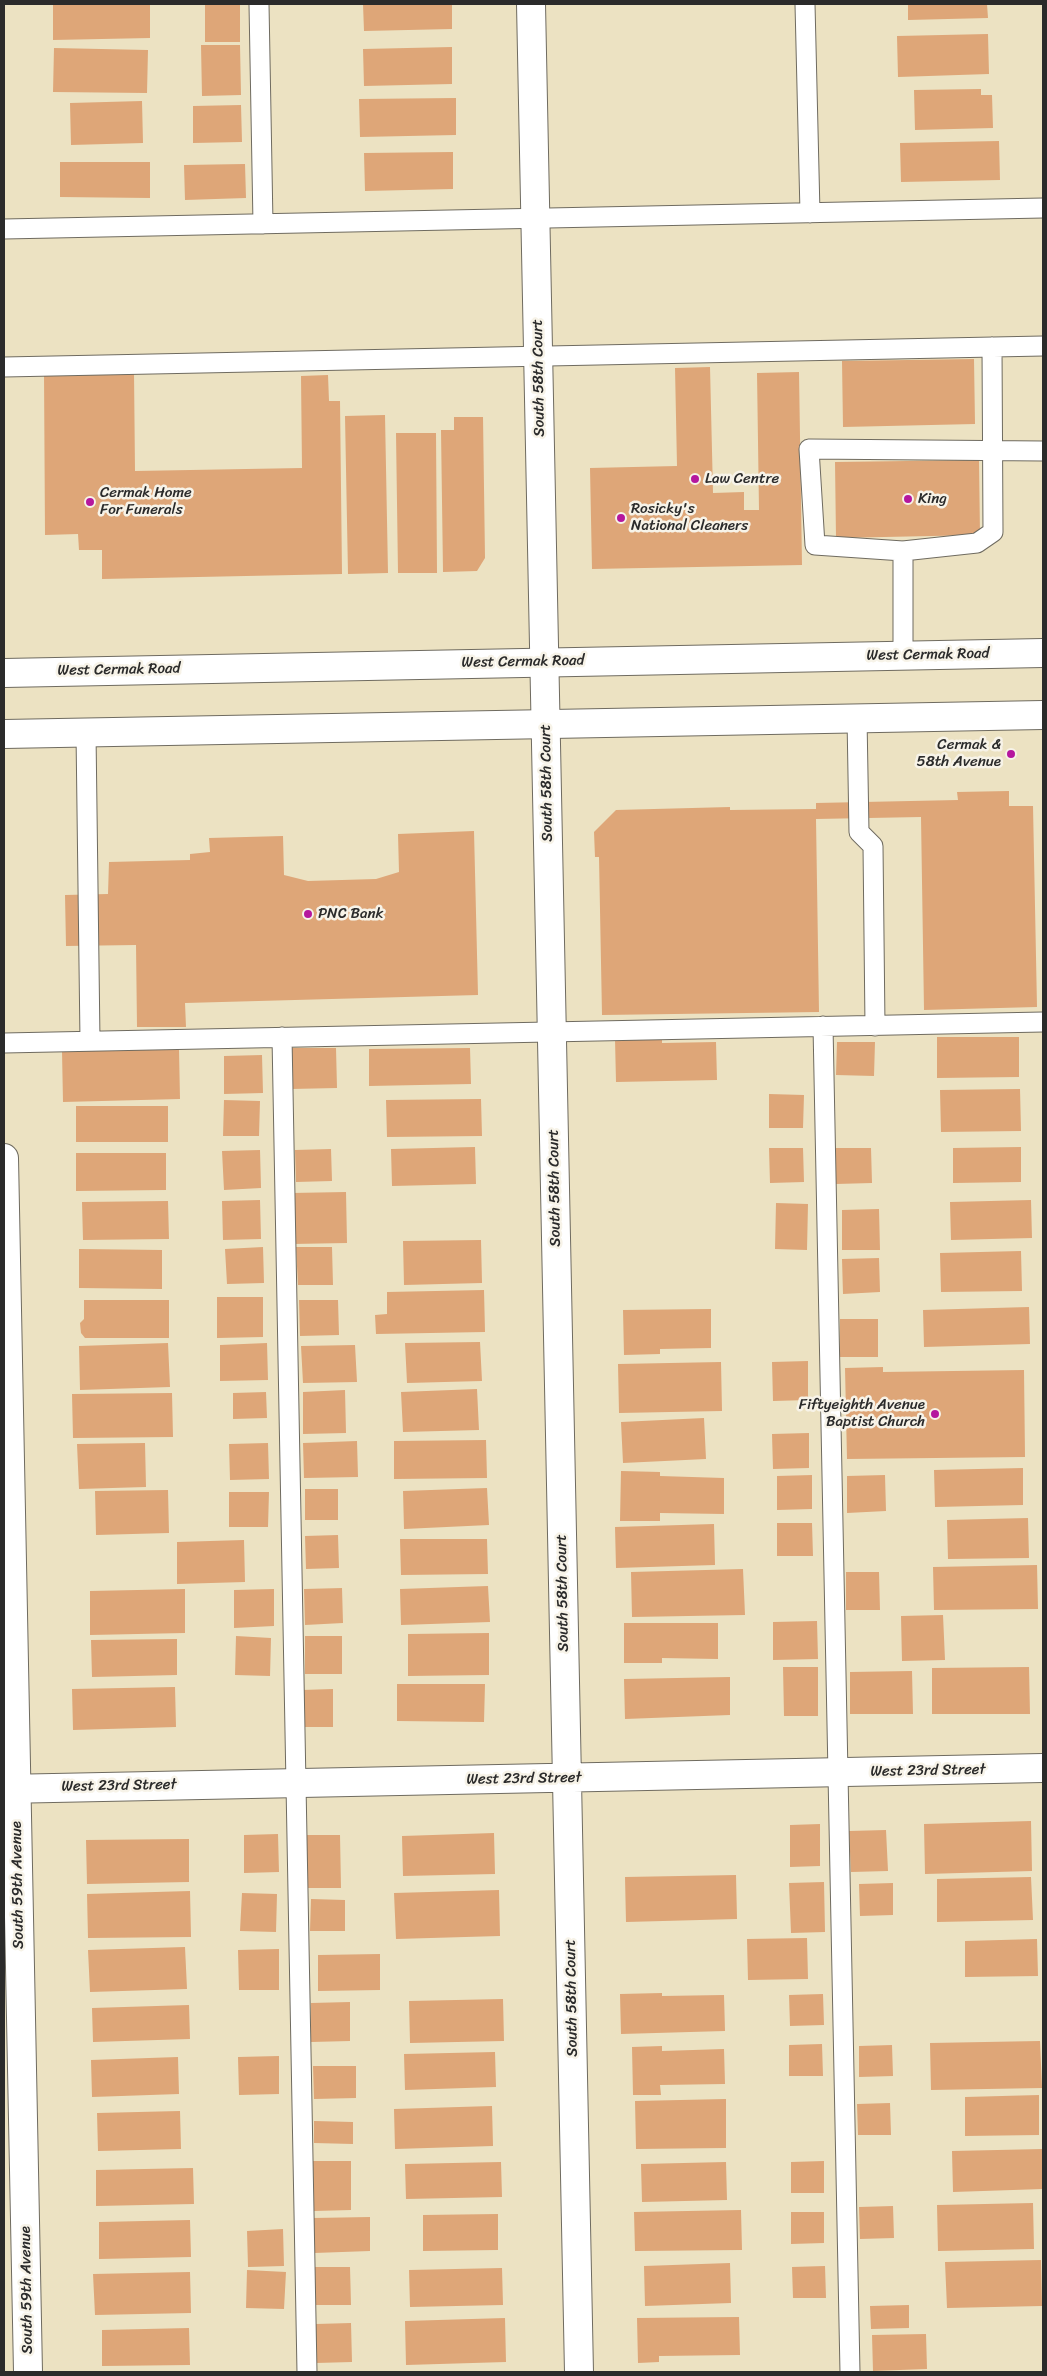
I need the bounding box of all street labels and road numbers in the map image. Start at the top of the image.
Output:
street label: South 58th Court [529,319,549,437]
street label: West Cermak Road [866,645,990,665]
street label: West Cermak Road [461,652,585,672]
street label: West Cermak Road [57,660,181,680]
street label: South 58th Court [537,724,557,842]
street label: South 58th Court [545,1129,565,1247]
street label: South 58th Court [553,1534,573,1652]
street label: West 23rd Street [870,1761,986,1781]
street label: West 23rd Street [466,1769,582,1789]
street label: West 23rd Street [61,1776,177,1796]
street label: South 59th Avenue [8,1821,28,1949]
street label: South 58th Court [562,1939,582,2057]
street label: South 59th Avenue [17,2226,37,2354]

